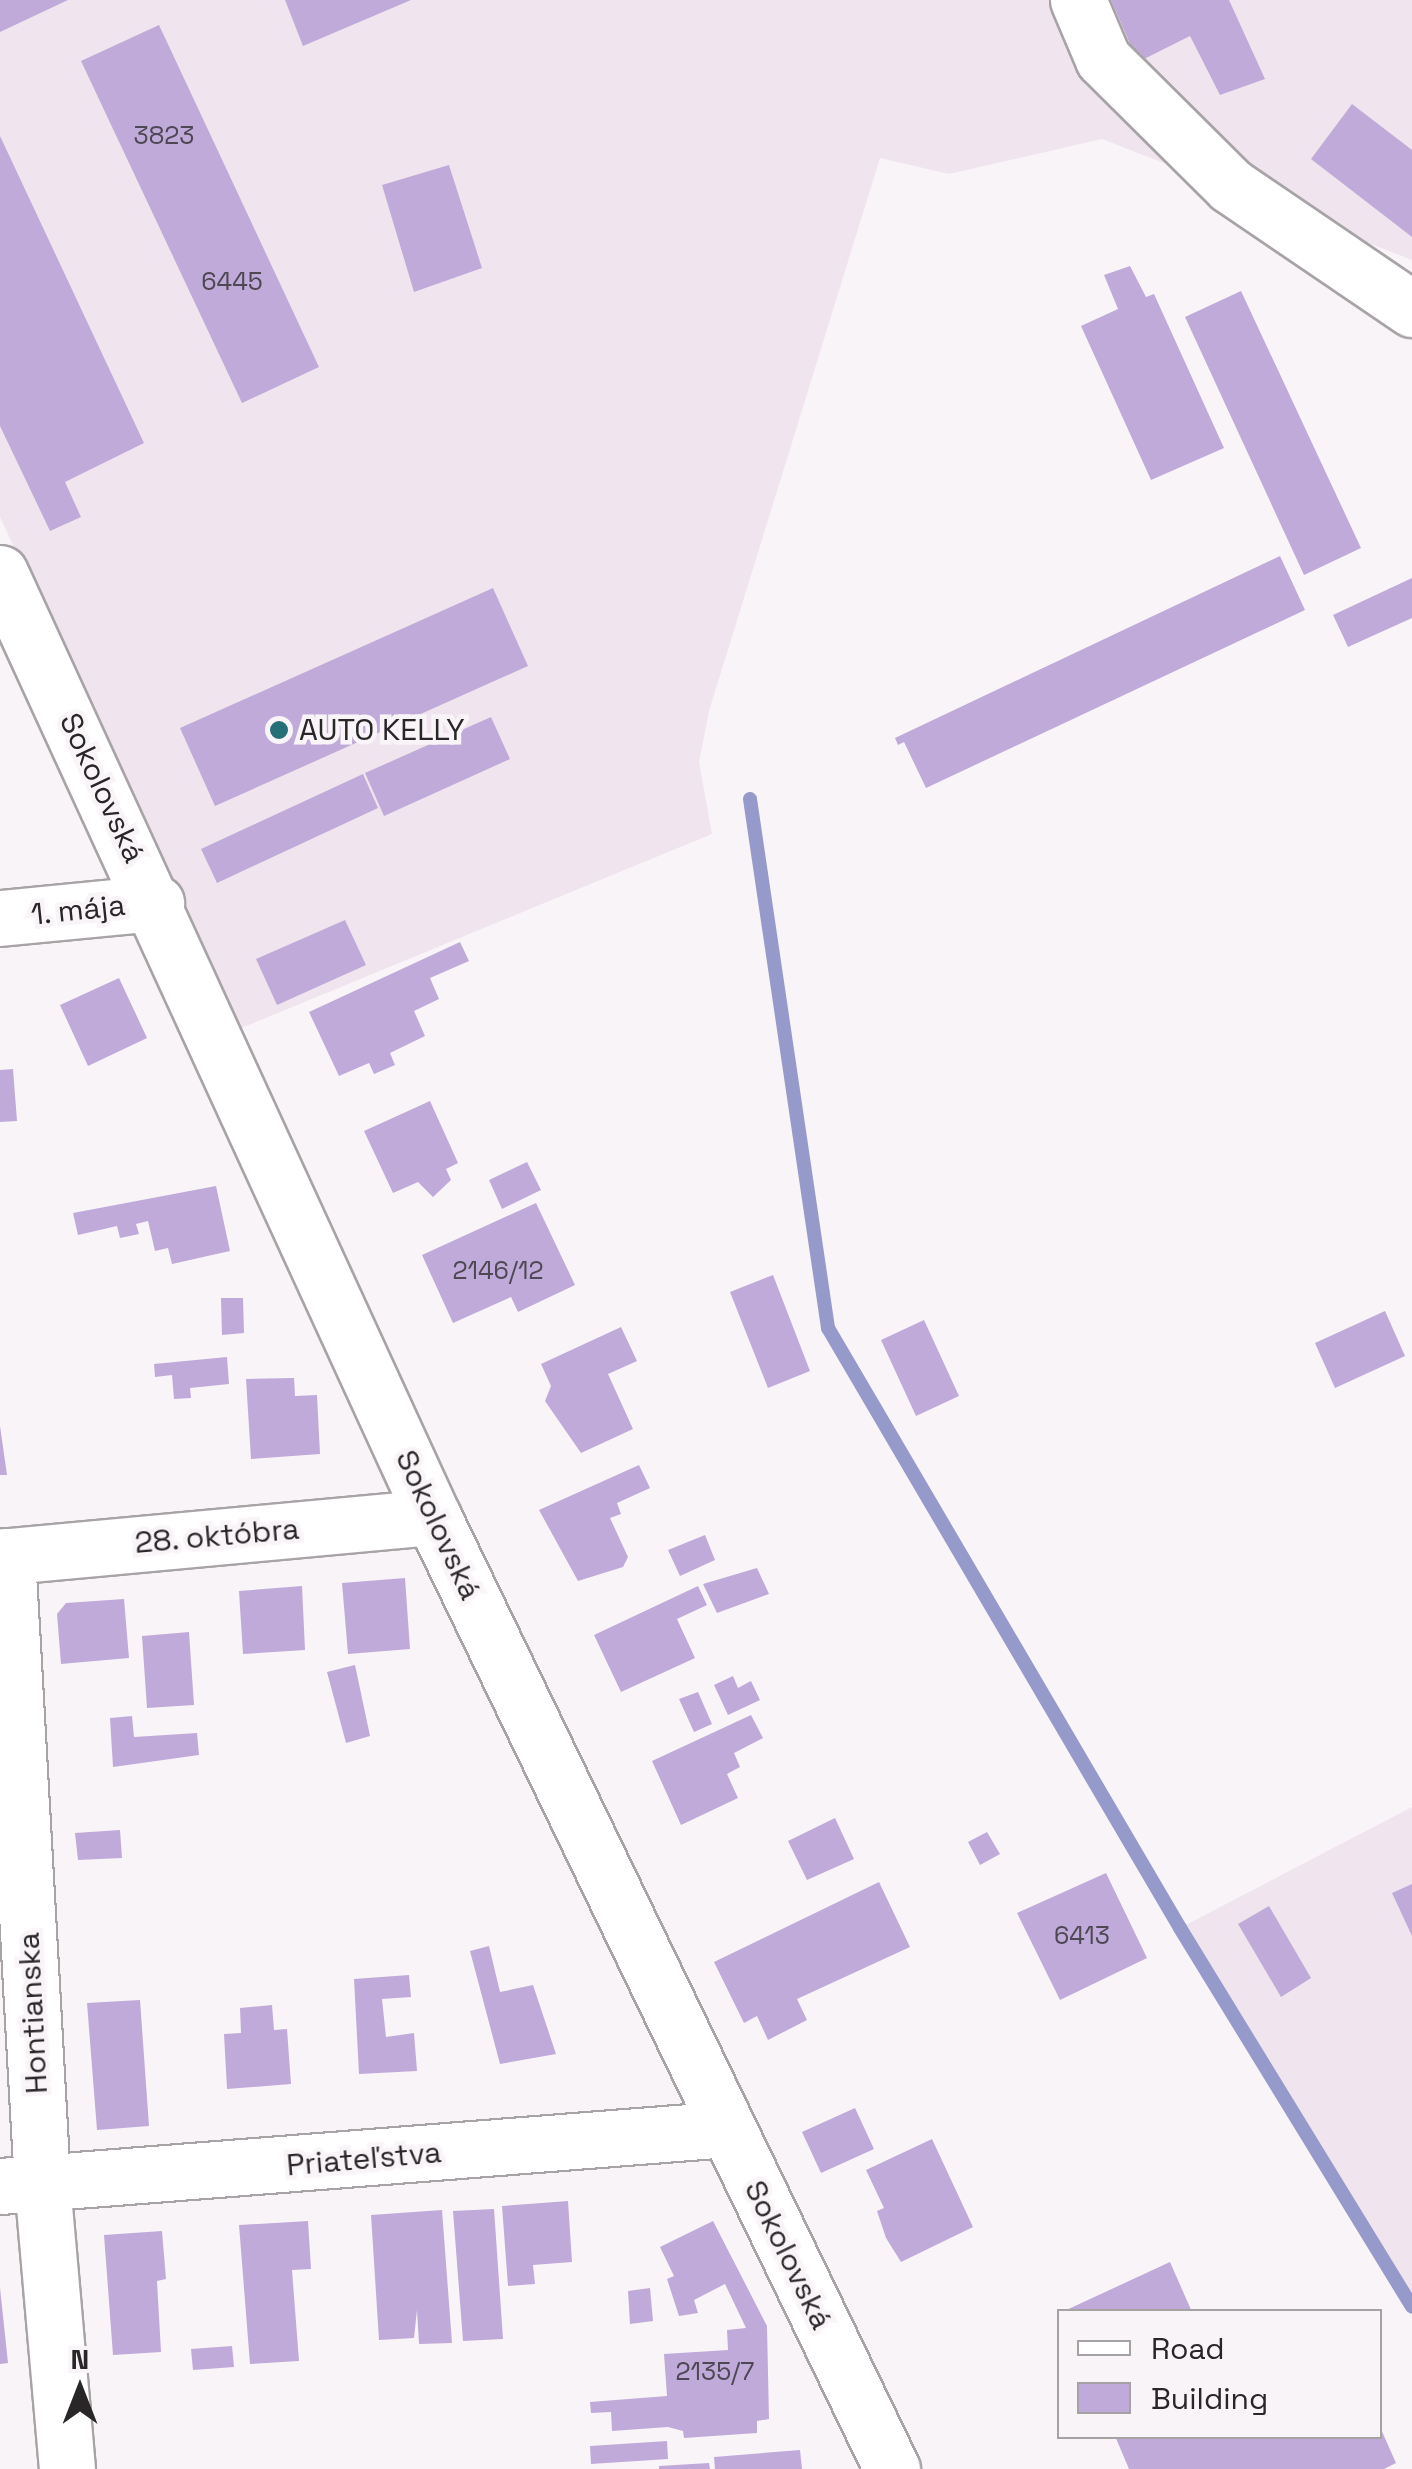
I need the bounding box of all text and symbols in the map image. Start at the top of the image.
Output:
house number: 3823 [134,120,194,150]
house number: 6445 [201,266,263,296]
street label: Sokolovská [52,708,152,868]
place label: AUTO KELLY [299,712,465,748]
marker: AUTO KELLY [268,719,290,741]
street label: 1. mája [29,887,127,933]
house number: 2146/12 [452,1255,544,1285]
street label: Sokolovská [388,1445,488,1605]
street label: 28. októbra [133,1511,301,1561]
house number: 6413 [1054,1920,1110,1950]
street label: Hontianska [11,1931,55,2095]
street label: Priateľstva [285,2134,443,2184]
street label: Sokolovská [737,2175,839,2335]
legend [1057,2309,1382,2439]
text: Road [1151,2329,1225,2368]
north arrow [30,2339,130,2439]
text: N [71,2341,89,2377]
house number: 2135/7 [676,2356,754,2386]
text: Building [1151,2379,1268,2418]

